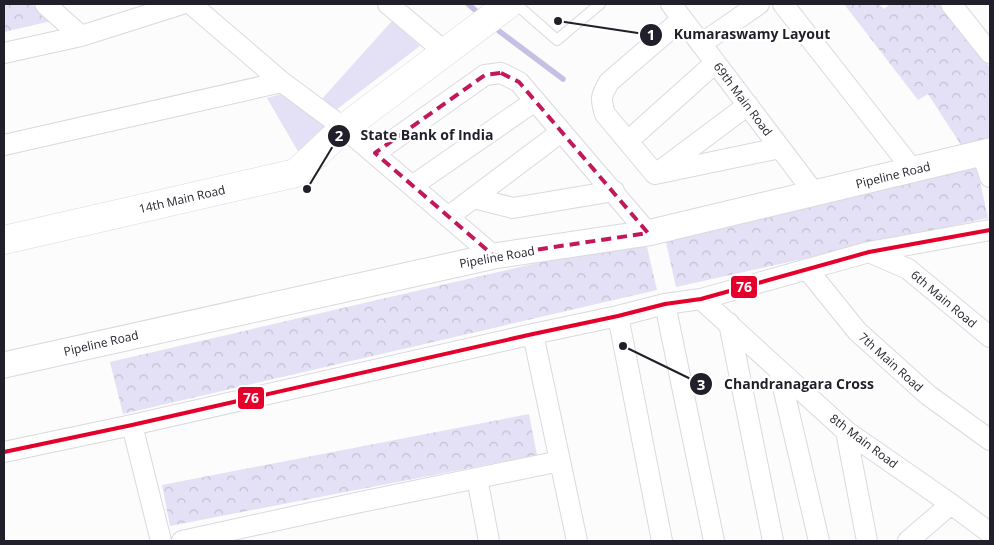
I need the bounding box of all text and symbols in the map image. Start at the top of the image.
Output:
callout: Kumaraswamy Layout [638,20,840,49]
text: 1 [647,24,655,44]
text: Kumaraswamy Layout [674,24,830,43]
street label: 69th Main Road [710,59,776,139]
callout: State Bank of India [326,121,504,150]
text: 2 [335,125,344,145]
text: State Bank of India [361,125,493,144]
street label: Pipeline Road [854,158,932,192]
street label: 14th Main Road [137,181,227,217]
street label: Pipeline Road [458,242,536,272]
street label: 6th Main Road [907,266,981,332]
line badge: 76 [730,275,758,299]
text: 76 [736,277,752,296]
street label: Pipeline Road [62,326,140,360]
street label: 7th Main Road [855,329,927,395]
callout: Chandranagara Cross [689,370,884,399]
text: 3 [697,374,705,394]
text: Chandranagara Cross [724,374,874,393]
line badge: 76 [237,386,265,410]
text: 76 [243,388,259,407]
street label: 8th Main Road [826,410,902,472]

